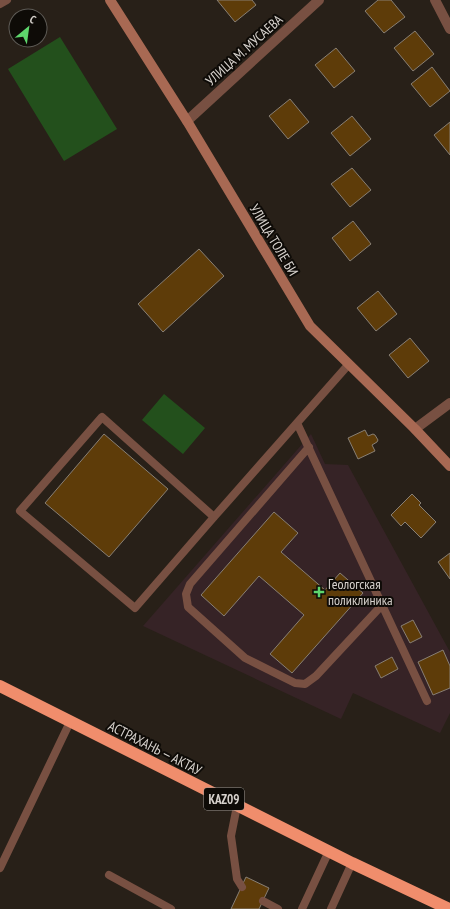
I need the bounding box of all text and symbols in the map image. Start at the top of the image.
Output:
north arrow [8,8,48,48]
street label: УЛИЦА М. МУСАЕВА [202,10,287,89]
text: С [27,12,38,27]
street label: УЛИЦА ТОЛЕ БИ [246,201,302,279]
place label: Геологская поликлиника [328,575,393,609]
marker: Геологская поликлиника [313,586,325,598]
street label: АСТРАХАНЬ — АКТАУ [105,717,205,780]
road number: KAZ09 [204,788,244,810]

